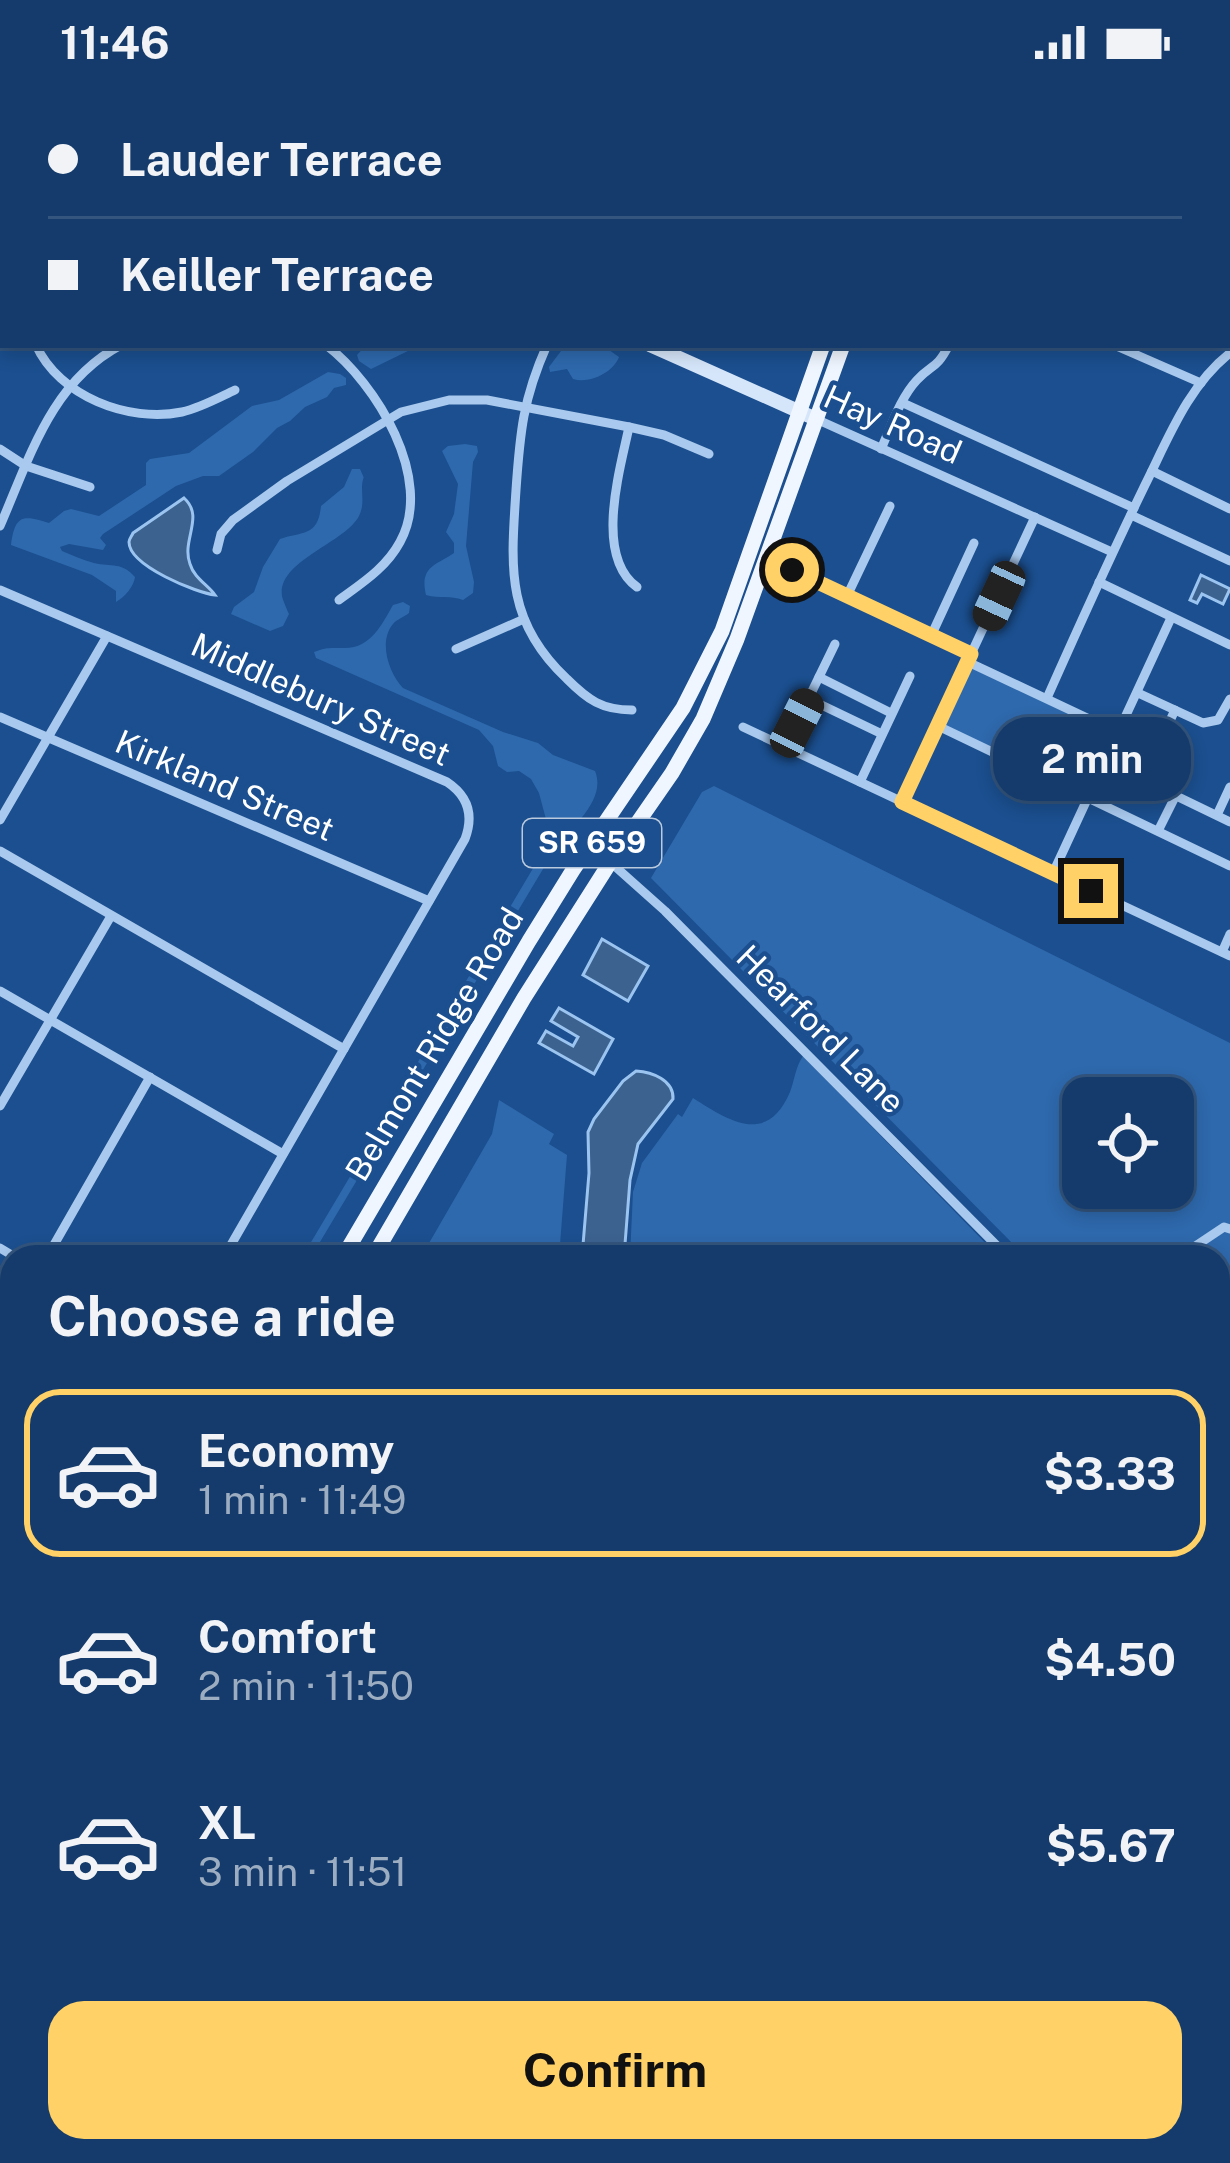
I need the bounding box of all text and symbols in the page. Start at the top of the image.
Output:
text: 11:46 [60,16,170,69]
text: Lauder Terrace [120,133,443,186]
text: Keiller Terrace [120,248,434,301]
street label: Hay Road [818,377,968,471]
route start [765,543,819,597]
car [967,556,1031,636]
street label: Middlebury Street [186,625,456,773]
car [765,683,829,763]
callout: 2 min [992,717,1190,801]
street label: Kirkland Street [110,722,340,848]
text: 2 min [1041,736,1143,782]
road number: SR 659 [523,819,661,867]
route end [1064,864,1118,918]
street label: Belmont Ridge Road [337,901,531,1187]
street label: Hearford Lane [729,937,913,1121]
map controls [1062,1077,1194,1209]
button: locate [1062,1077,1194,1209]
text: Choose a ride [48,1285,396,1348]
icon: car [54,1419,162,1527]
text: Economy [198,1424,394,1477]
text: $3.33 [1044,1447,1176,1500]
text: 1 min · 11:49 [198,1477,406,1523]
icon: car [54,1605,162,1713]
text: Comfort [198,1610,377,1663]
text: $4.50 [1044,1633,1176,1686]
text: 2 min · 11:50 [198,1663,414,1709]
icon: car [54,1791,162,1899]
text: XL [198,1796,256,1849]
text: $5.67 [1046,1819,1176,1872]
text: 3 min · 11:51 [198,1849,407,1895]
button: Confirm [48,2001,1182,2139]

